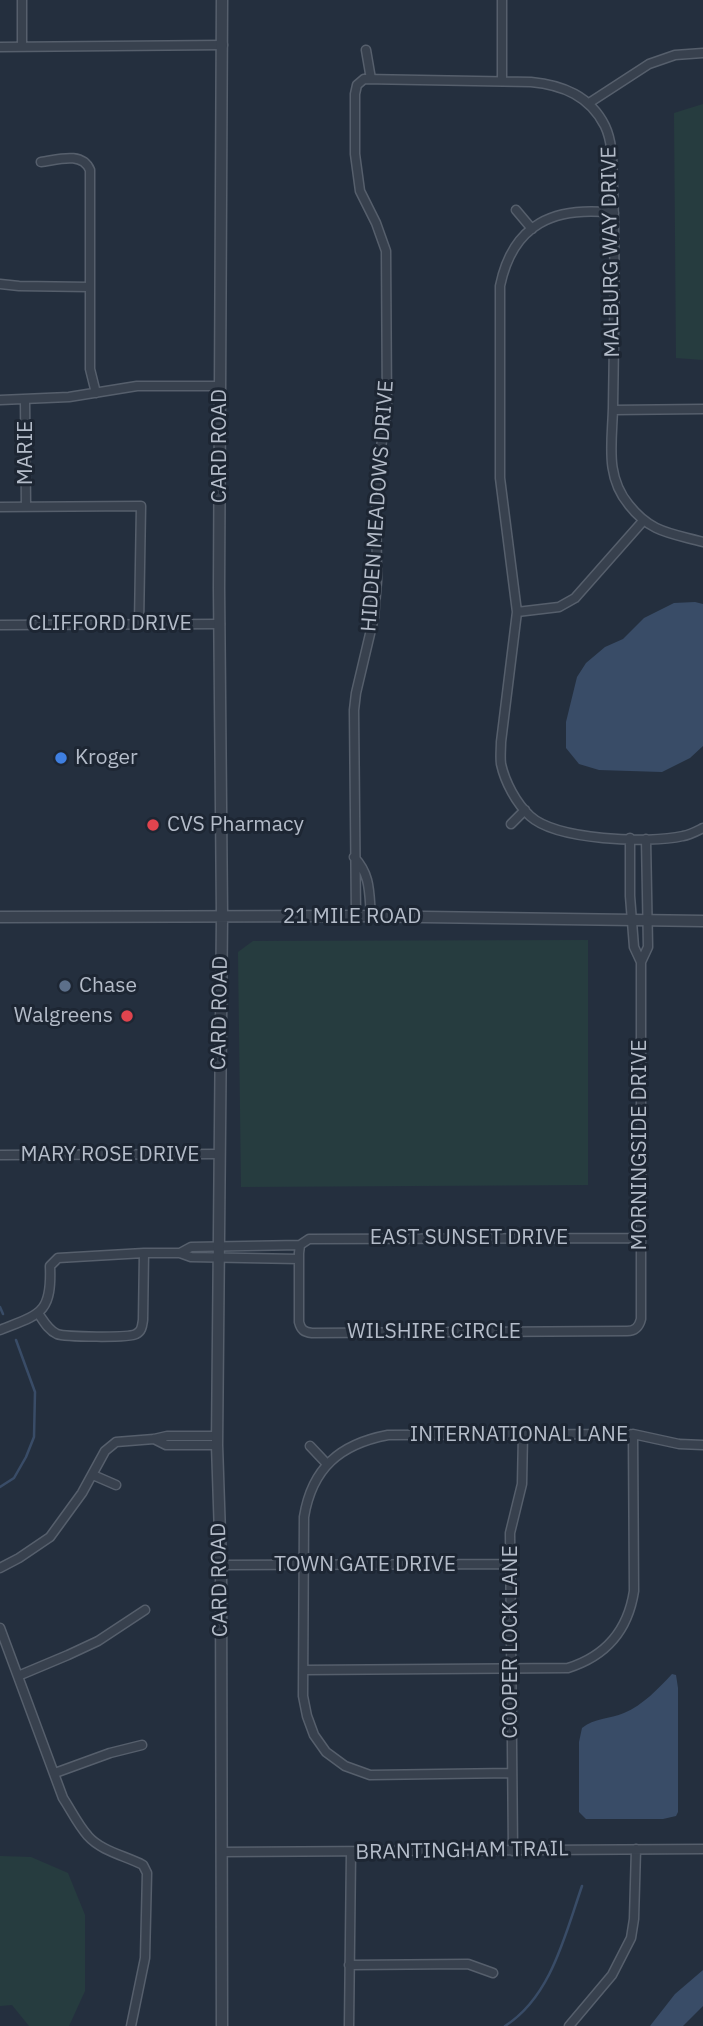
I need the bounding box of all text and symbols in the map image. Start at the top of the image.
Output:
street label: MALBURG WAY DRIVE [597,146,625,358]
street label: HIDDEN MEADOWS DRIVE [357,379,399,633]
street label: CARD ROAD [207,389,233,503]
street label: MARIE [13,421,39,485]
street label: CLIFFORD DRIVE [28,611,192,637]
place label: Kroger [75,745,138,771]
marker: Kroger [53,750,69,766]
place label: CVS Pharmacy [167,812,304,838]
marker: CVS Pharmacy [145,817,161,833]
street label: 21 MILE ROAD [283,904,421,930]
street label: CARD ROAD [206,956,234,1070]
place label: Chase [79,973,137,999]
marker: Chase [57,978,73,994]
place label: Walgreens [14,1003,113,1029]
marker: Walgreens [119,1008,135,1024]
street label: MORNINGSIDE DRIVE [627,1040,653,1250]
street label: MARY ROSE DRIVE [20,1142,200,1168]
street label: EAST SUNSET DRIVE [370,1225,568,1251]
street label: WILSHIRE CIRCLE [347,1319,521,1345]
street label: INTERNATIONAL LANE [410,1422,628,1448]
street label: CARD ROAD [206,1523,234,1637]
street label: COOPER LOCK LANE [498,1545,524,1739]
street label: TOWN GATE DRIVE [274,1552,456,1578]
street label: BRANTINGHAM TRAIL [355,1837,569,1865]

